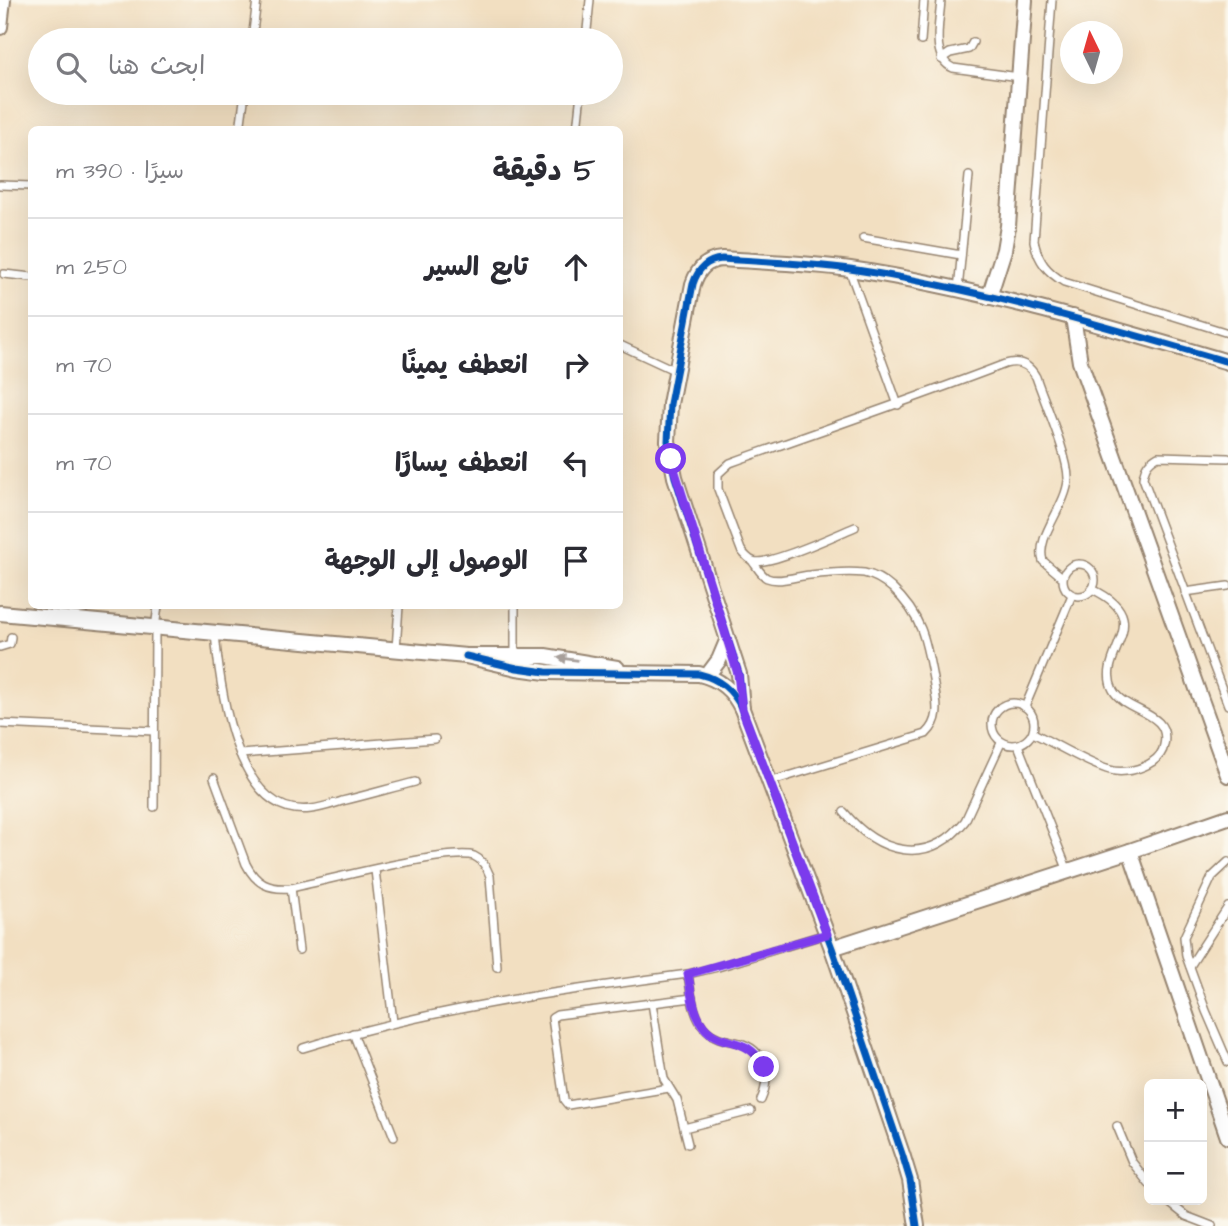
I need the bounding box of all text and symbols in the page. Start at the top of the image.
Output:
north arrow [1060,21,1123,84]
search box [28,28,623,105]
icon: search [52,48,90,86]
text: ابحث هنا [108,48,205,84]
text: 5 دقيقة [493,150,595,192]
text: سيرًا · 390 m [56,155,184,187]
icon: ahead [557,248,595,286]
text: تابع السير [425,249,528,285]
text: 250 m [56,251,127,283]
icon: right [557,346,595,384]
text: انعطف يمينًا [401,347,528,383]
text: 70 m [56,349,112,381]
route start [655,443,686,474]
icon: left [557,444,595,482]
text: انعطف يسارًا [395,445,528,481]
text: 70 m [56,447,112,479]
icon: arrive [557,542,595,580]
text: الوصول إلى الوجهة [324,543,528,579]
one-way arrow [557,654,579,665]
route end [748,1051,779,1082]
map controls [1144,1079,1207,1205]
button: + [1144,1079,1207,1142]
button: − [1144,1142,1207,1205]

